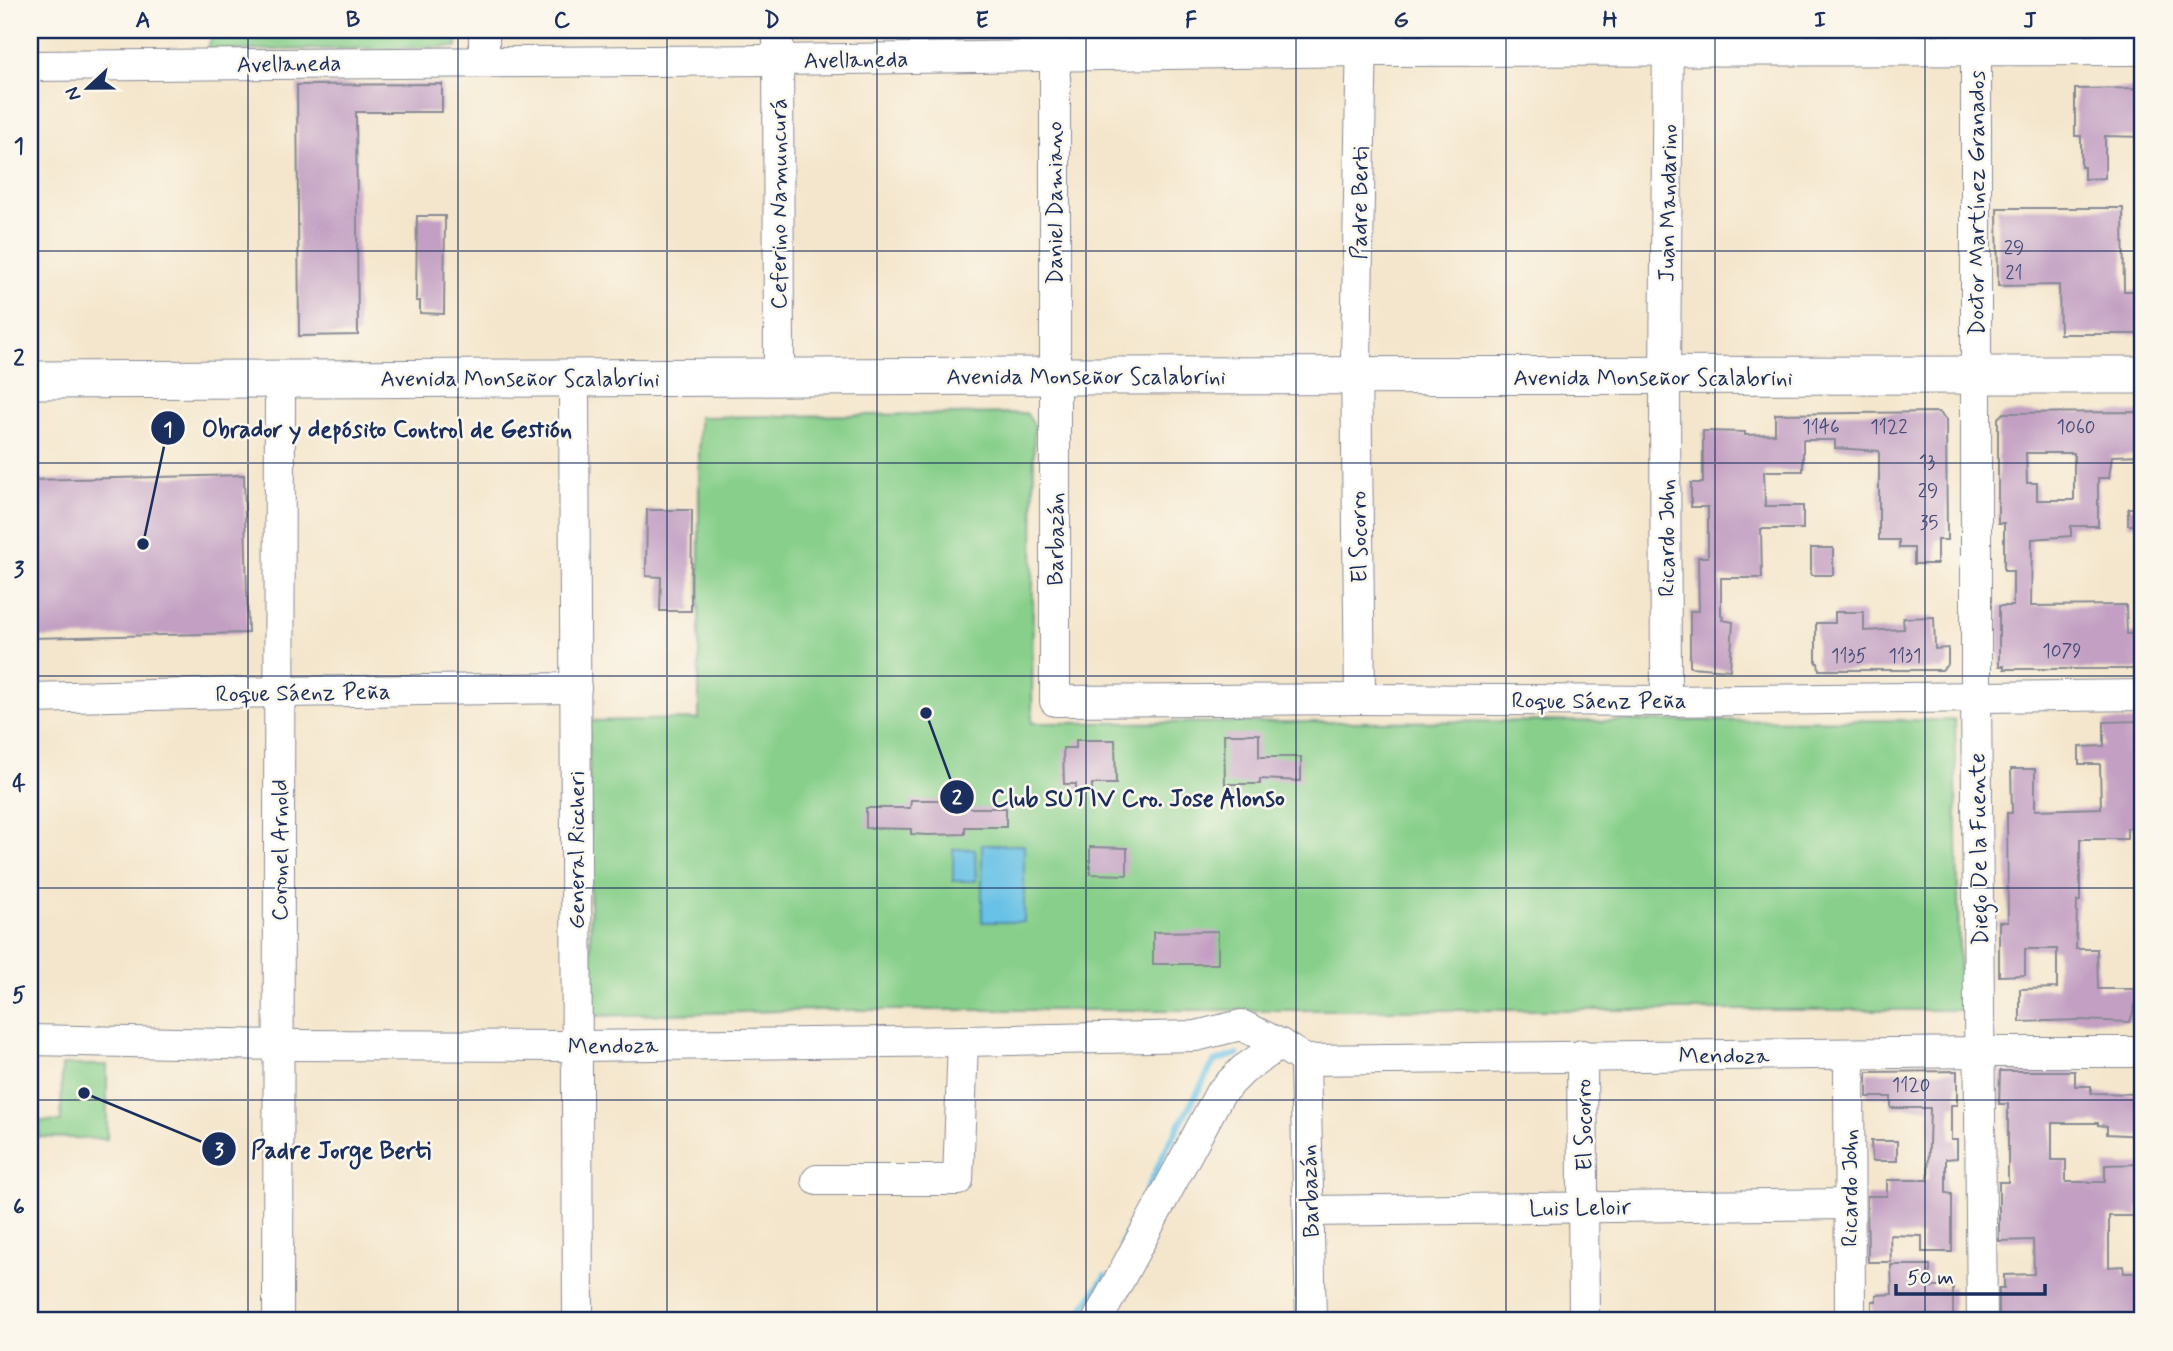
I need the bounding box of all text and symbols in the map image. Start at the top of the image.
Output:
text: A [135,6,151,36]
text: B [346,6,361,36]
text: C [554,6,571,36]
text: D [764,6,780,36]
text: E [975,6,989,36]
text: F [1185,6,1197,36]
text: G [1393,6,1409,36]
text: H [1602,6,1618,36]
text: I [1814,6,1826,36]
text: J [2023,6,2037,36]
street label: Avellaneda [803,45,909,77]
street label: Avellaneda [236,49,342,81]
north arrow [52,52,122,122]
street label: Doctor Martínez Granados [1963,70,1993,336]
text: N [60,83,88,104]
street label: Ceferino Namuncurá [765,98,795,310]
street label: Daniel Damiano [1041,121,1071,285]
street label: Juan Mandarino [1653,124,1685,282]
text: 1 [14,132,24,162]
street label: Padre Berti [1345,146,1377,260]
house number: 29 [2004,236,2024,261]
house number: 21 [2005,261,2023,286]
text: 2 [13,344,25,374]
street label: Avenida Monseñor Scalabrini [946,363,1226,393]
street label: Avenida Monseñor Scalabrini [1513,364,1793,394]
street label: Avenida Monseñor Scalabrini [380,365,660,395]
callout: Obrador y depósito Control de Gestión [151,406,588,451]
text: Obrador y depósito Control de Gestión [202,415,572,446]
house number: 1146 [1802,415,1840,440]
house number: 1122 [1870,415,1908,440]
house number: 1060 [2057,415,2095,440]
text: 1 [163,416,173,444]
house number: 13 [1919,450,1935,475]
street label: Ricardo John [1653,479,1683,597]
house number: 29 [1918,479,1938,504]
street label: El Socorro [1344,490,1376,583]
street label: Barbazán [1042,492,1072,586]
house number: 35 [1920,511,1938,536]
text: 3 [14,556,25,586]
house number: 1079 [2042,639,2082,664]
house number: 1135 [1831,644,1867,669]
house number: 1131 [1889,644,1921,669]
street label: Roque Sáenz Peña [215,677,391,711]
street label: Roque Sáenz Peña [1511,687,1687,717]
street label: Diego De la Fuente [1963,752,1999,946]
text: 4 [12,769,26,799]
street label: General Riccheri [563,771,593,929]
callout: Club SUTIV Cro. Jose Alonso [939,775,1302,820]
street label: Coronel Arnold [266,779,296,921]
text: 2 [952,784,963,812]
text: Club SUTIV Cro. Jose Alonso [991,784,1285,815]
text: 5 [12,981,26,1011]
street label: Mendoza [567,1031,659,1063]
street label: Mendoza [1679,1042,1770,1072]
house number: 1120 [1892,1073,1930,1098]
street label: El Socorro [1569,1078,1601,1171]
callout: Padre Jorge Berti [201,1127,445,1172]
street label: Ricardo John [1836,1129,1866,1247]
text: Padre Jorge Berti [251,1136,432,1170]
text: 3 [214,1137,224,1165]
street label: Barbazán [1294,1144,1328,1238]
text: 6 [13,1193,25,1223]
street label: Luis Leloir [1529,1193,1632,1225]
scale bar [1896,1253,2045,1297]
text: 50 m [1907,1264,1954,1292]

